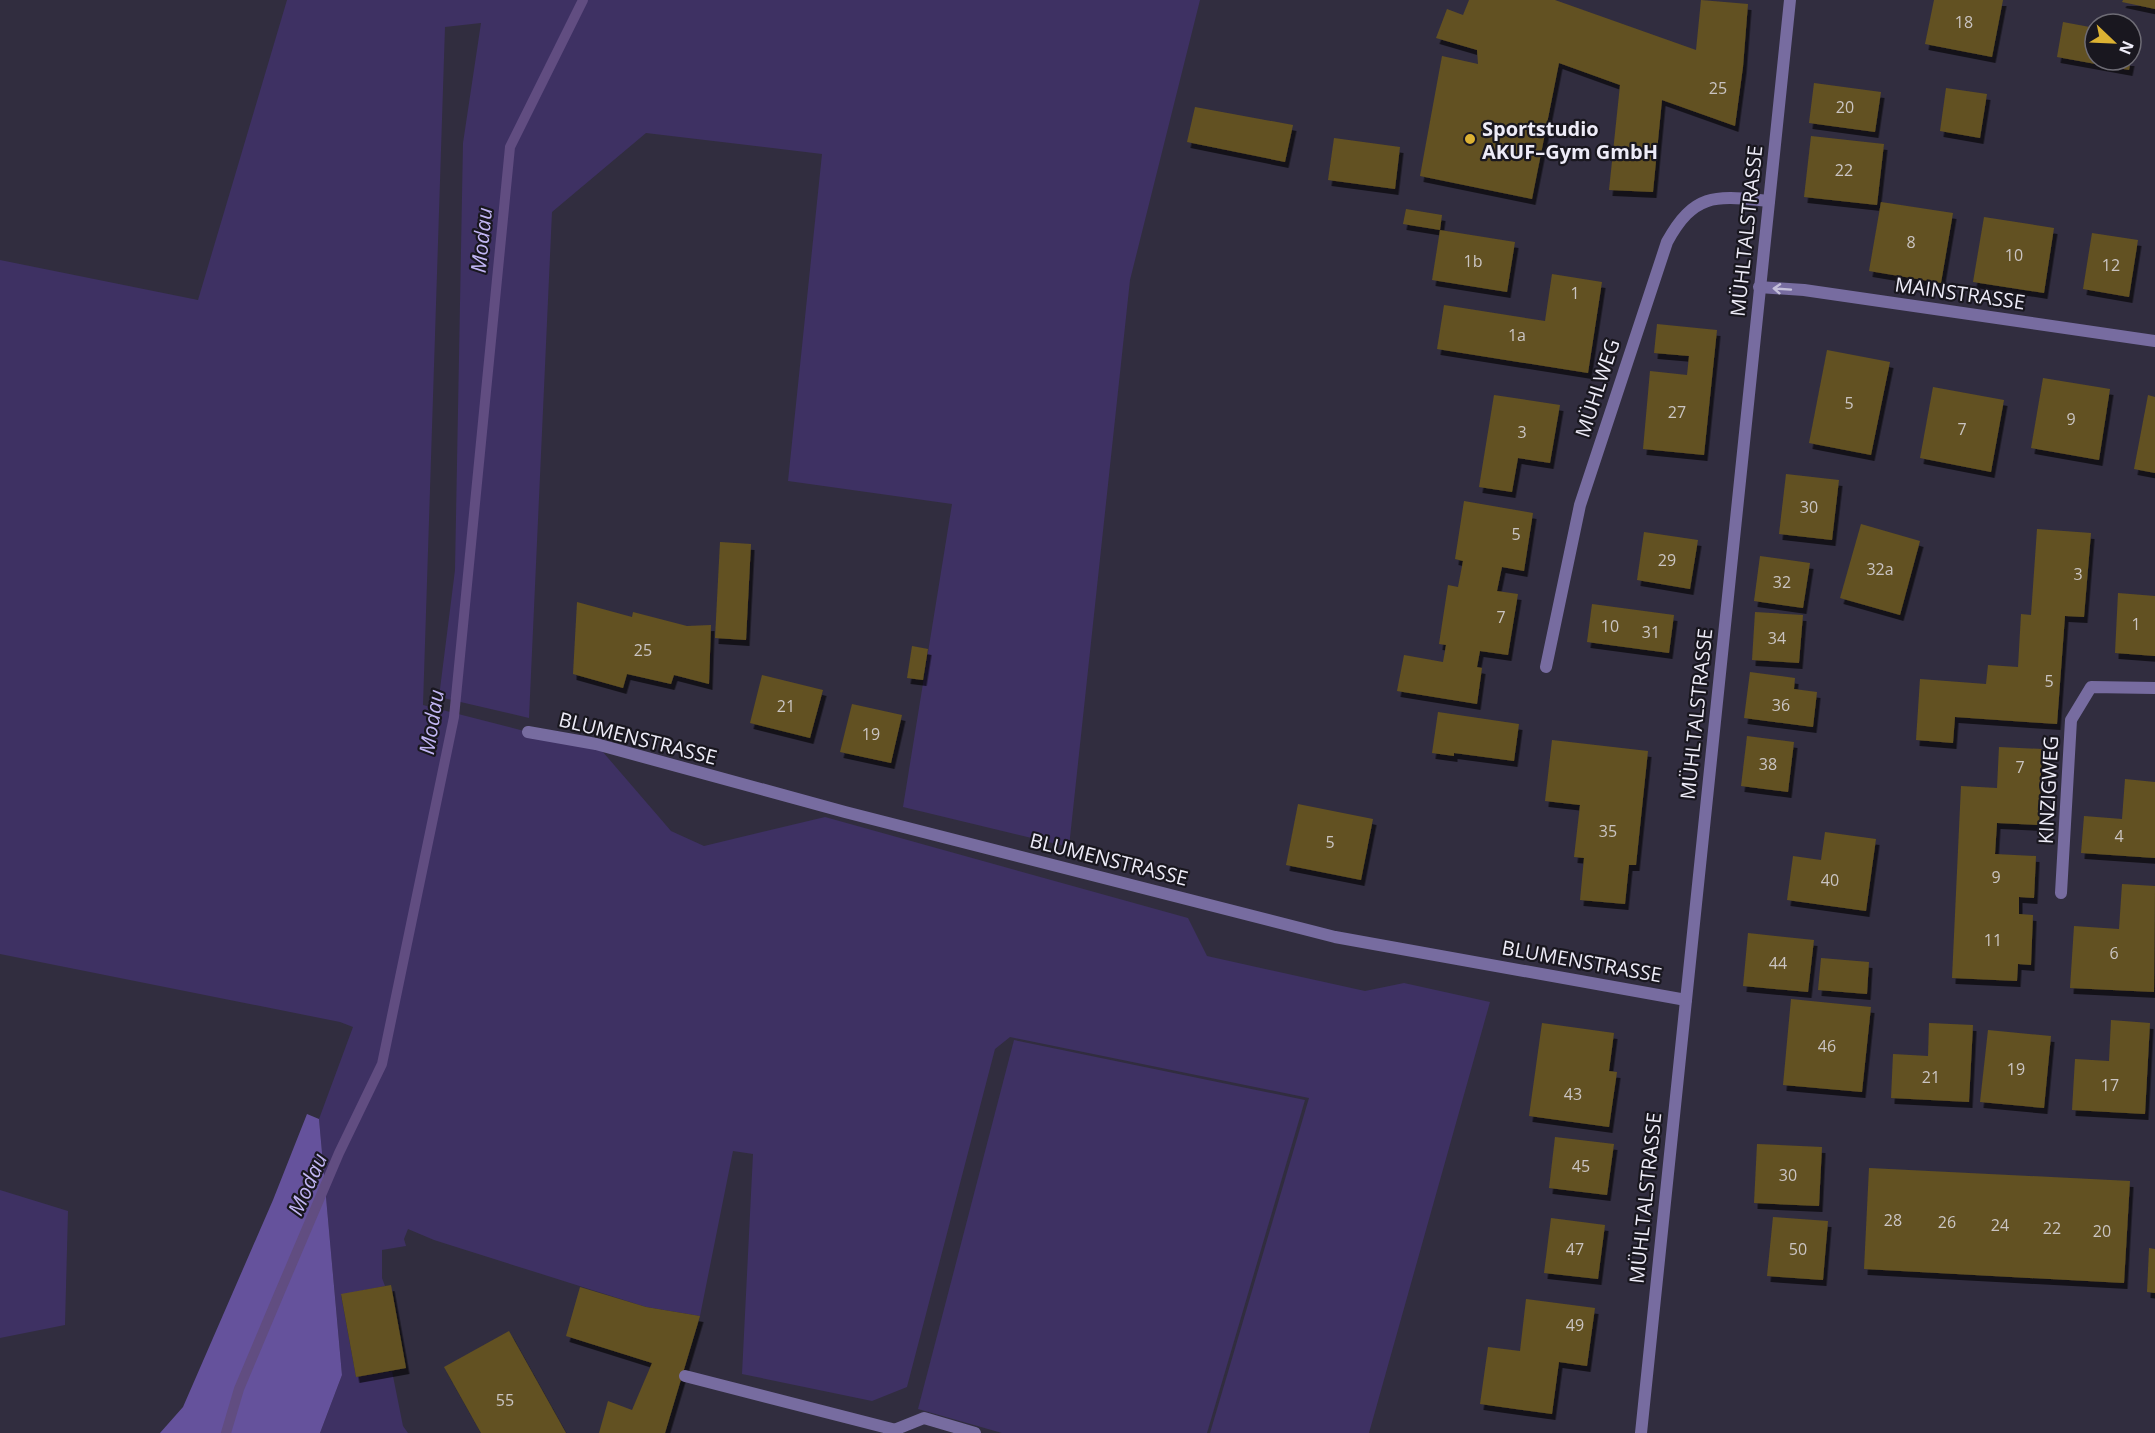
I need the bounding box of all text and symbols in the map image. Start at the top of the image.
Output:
house number: 18 [1955,11,1973,33]
north arrow [2083,12,2143,72]
text: N [2114,38,2139,58]
house number: 25 [1709,77,1727,99]
house number: 20 [1836,96,1854,118]
place label: Sportstudio AKUF–Gym GmbH [1482,115,1658,165]
marker: Sportstudio AKUF–Gym GmbH [1463,132,1477,146]
street label: MÜHLTALSTRASSE [1724,144,1768,318]
house number: 22 [1835,159,1853,181]
water label: Modau [464,206,498,274]
house number: 8 [1906,231,1916,253]
house number: 10 [2005,244,2023,266]
house number: 1b [1464,250,1482,272]
house number: 12 [2102,254,2120,276]
street label: MAINSTRASSE [1893,270,2027,316]
house number: 1 [1570,282,1580,304]
one-way arrow [1772,283,1792,294]
house number: 1a [1508,324,1526,346]
street label: MÜHLWEG [1568,335,1626,441]
house number: 5 [1844,392,1854,414]
house number: 27 [1668,401,1686,423]
house number: 9 [2066,408,2076,430]
house number: 7 [1957,418,1967,440]
house number: 3 [1517,421,1527,443]
house number: 30 [1800,496,1818,518]
house number: 5 [1511,523,1521,545]
house number: 29 [1658,549,1676,571]
house number: 32a [1866,558,1894,580]
house number: 3 [2073,563,2083,585]
house number: 32 [1773,571,1791,593]
house number: 7 [1496,606,1506,628]
house number: 1 [2131,613,2141,635]
house number: 10 [1601,615,1619,637]
house number: 31 [1642,621,1660,643]
street label: MÜHLTALSTRASSE [1674,627,1718,801]
house number: 34 [1768,627,1786,649]
house number: 25 [634,639,652,661]
house number: 5 [2044,670,2054,692]
water label: Modau [412,687,450,757]
house number: 36 [1772,694,1790,716]
house number: 21 [777,695,795,717]
street label: BLUMENSTRASSE [556,705,720,771]
house number: 19 [862,723,880,745]
street label: KINZIGWEG [2032,735,2064,845]
house number: 38 [1759,753,1777,775]
house number: 7 [2015,756,2025,778]
house number: 35 [1599,820,1617,842]
house number: 4 [2114,825,2124,847]
street label: BLUMENSTRASSE [1027,826,1191,892]
house number: 5 [1325,831,1335,853]
house number: 9 [1991,866,2001,888]
house number: 40 [1821,869,1839,891]
house number: 11 [1984,929,2002,951]
street label: BLUMENSTRASSE [1500,934,1664,988]
house number: 6 [2109,942,2119,964]
house number: 44 [1769,952,1787,974]
house number: 46 [1818,1035,1836,1057]
house number: 19 [2007,1058,2025,1080]
house number: 21 [1922,1066,1940,1088]
house number: 17 [2101,1074,2119,1096]
house number: 43 [1564,1083,1582,1105]
street label: MÜHLTALSTRASSE [1623,1111,1667,1285]
water label: Modau [281,1148,333,1220]
house number: 45 [1572,1155,1590,1177]
house number: 30 [1779,1164,1797,1186]
house number: 28 [1884,1209,1902,1231]
house number: 26 [1938,1211,1956,1233]
house number: 24 [1991,1214,2009,1236]
house number: 22 [2043,1217,2061,1239]
house number: 20 [2093,1220,2111,1242]
house number: 47 [1566,1238,1584,1260]
house number: 50 [1789,1238,1807,1260]
house number: 49 [1566,1314,1584,1336]
house number: 55 [496,1389,514,1411]

